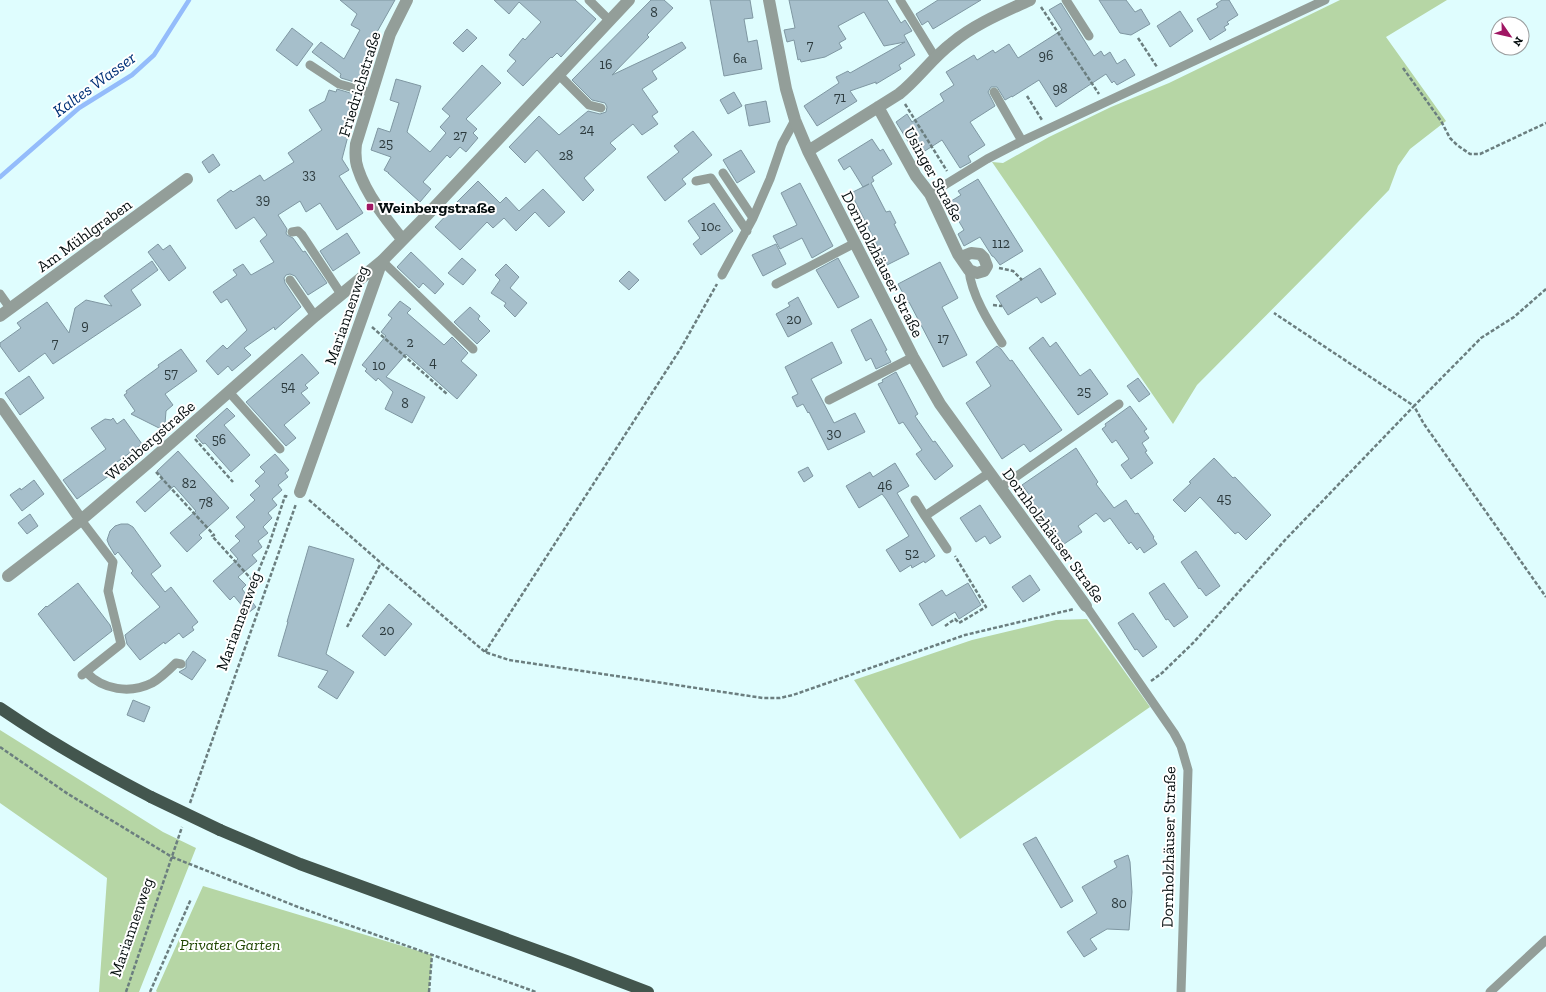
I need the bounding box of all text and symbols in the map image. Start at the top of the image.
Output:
house number: 8 [650,4,658,21]
north arrow [1490,16,1530,56]
street label: Friedrichstraße [334,29,385,139]
text: N [1510,34,1526,49]
house number: 7 [807,37,814,54]
water label: Kaltes Wasser [49,47,139,121]
house number: 96 [1039,47,1053,64]
house number: 6a [733,50,747,67]
house number: 16 [600,56,612,73]
house number: 98 [1053,80,1067,97]
house number: 71 [834,89,847,106]
house number: 24 [580,121,595,138]
street label: Usinger Straße [900,124,967,225]
house number: 27 [453,127,467,144]
house number: 25 [379,135,393,152]
house number: 28 [559,147,573,164]
house number: 33 [302,166,316,183]
street label: Dornholzhäuser Straße [837,188,928,340]
house number: 39 [256,191,270,208]
street label: Am Mühlgraben [33,194,136,276]
place label: Weinbergstraße [378,198,495,217]
marker: Weinbergstraße [365,202,375,212]
house number: 10c [701,218,721,235]
house number: 112 [992,235,1010,252]
street label: Mariannenweg [321,263,372,367]
house number: 20 [786,311,802,328]
house number: 9 [81,317,89,334]
house number: 17 [937,330,949,347]
house number: 2 [406,334,414,351]
house number: 7 [52,335,59,352]
house number: 4 [429,354,437,371]
house number: 10 [372,357,386,374]
house number: 57 [164,365,178,382]
house number: 54 [281,378,296,395]
house number: 25 [1077,383,1091,400]
house number: 8 [401,395,409,412]
street label: Weinbergstraße [102,396,199,484]
house number: 30 [827,425,841,442]
house number: 56 [212,431,226,448]
street label: Dornholzhäuser Straße [998,464,1109,606]
house number: 82 [182,475,196,492]
house number: 46 [878,477,892,494]
house number: 45 [1217,490,1231,507]
house number: 78 [199,494,213,511]
house number: 52 [905,545,919,562]
street label: Mariannenweg [212,569,265,673]
house number: 20 [379,622,395,639]
street label: Dornholzhäuser Straße [1158,766,1179,928]
street label: Mariannenweg [106,875,157,979]
house number: 80 [1111,895,1127,912]
park label: Privater Garten [180,935,280,954]

